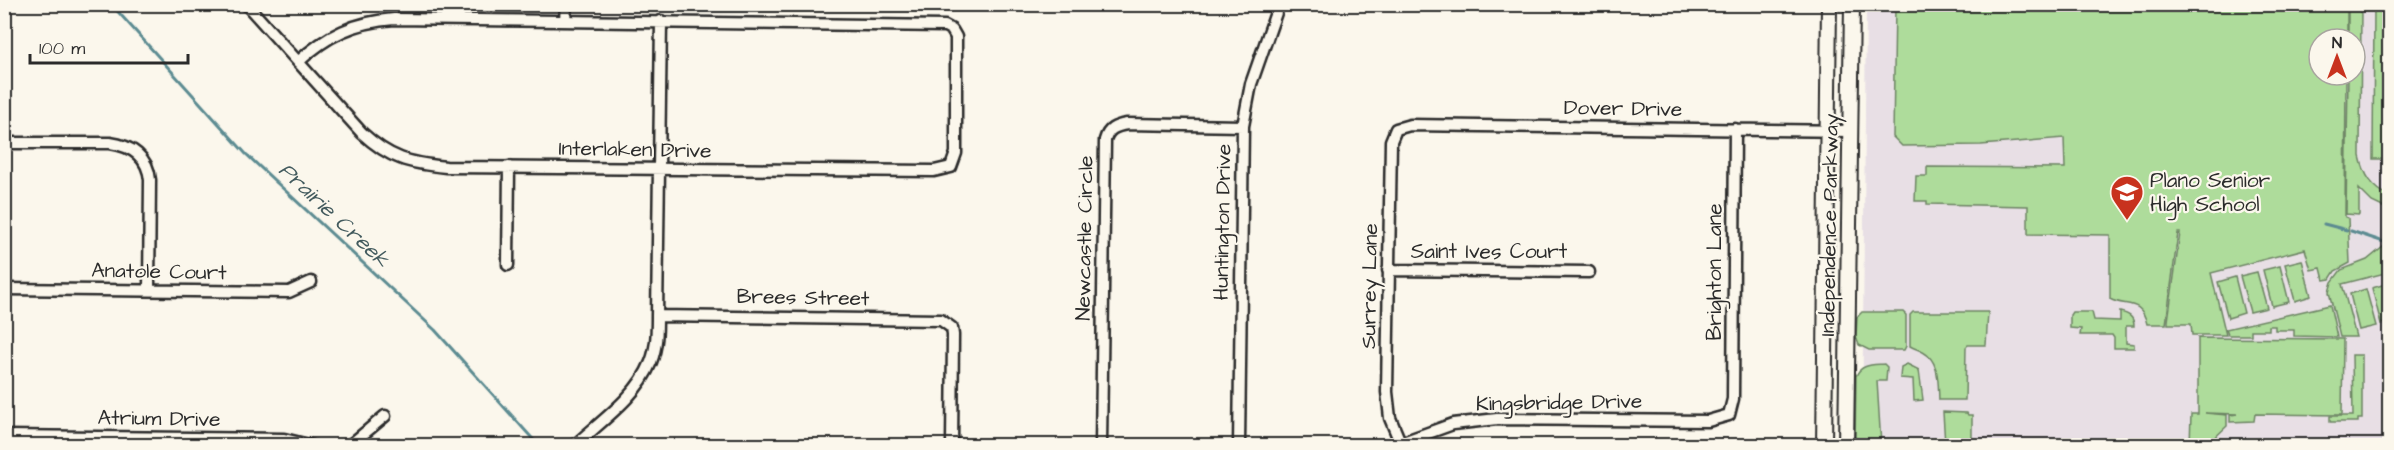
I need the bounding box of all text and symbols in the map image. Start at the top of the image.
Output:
scale bar [30,27,188,65]
north arrow [2307,27,2367,87]
text: N [2332,32,2342,54]
text: 100 m [39,36,85,61]
street label: Dover Drive [1564,93,1682,124]
street label: Independence Parkway [1813,113,1848,337]
street label: Interlaken Drive [558,134,712,165]
street label: Huntington Drive [1207,143,1240,301]
water label: Prairie Creek [272,155,397,275]
street label: Newcastle Circle [1069,155,1100,321]
place label: Plano Senior High School [2150,166,2270,221]
school or university icon: Plano Senior High School [2109,174,2145,221]
street label: Brighton Lane [1700,203,1731,341]
street label: Surrey Lane [1354,223,1387,349]
street label: Saint Ives Court [1411,237,1568,266]
street label: Anatole Court [91,256,227,287]
street label: Brees Street [736,282,870,313]
street label: Kingsbridge Drive [1476,387,1642,420]
street label: Atrium Drive [97,403,221,434]

